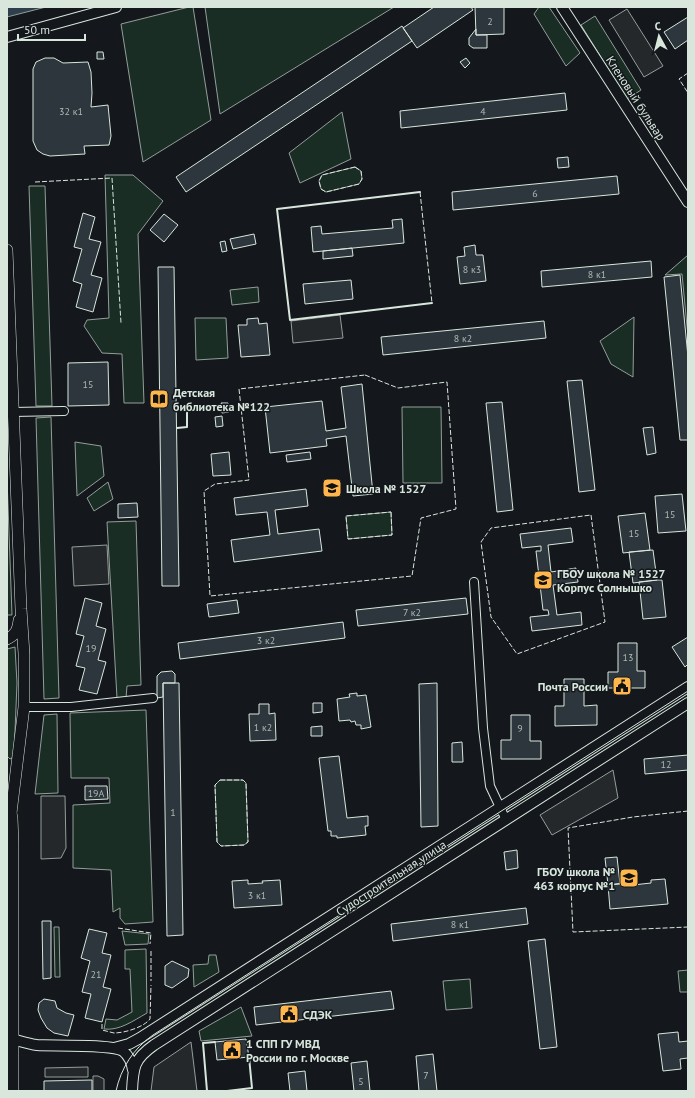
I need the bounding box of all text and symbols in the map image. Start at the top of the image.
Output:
house number: 2 [487,15,493,28]
scale bar [18,16,85,42]
north arrow [639,16,679,56]
text: С [654,19,662,33]
text: 50 m [24,22,50,37]
street label: Кленовый бульвар [603,53,669,143]
house number: 32 к1 [59,105,83,118]
house number: 4 [480,105,486,118]
house number: 6 [532,187,538,200]
house number: 8 к3 [463,263,481,276]
house number: 8 к1 [588,268,606,281]
house number: 8 к2 [454,332,472,345]
house number: 15 [83,378,93,391]
place label: Детская библиотека №122 [173,385,270,414]
library icon: Детская библиотека №122 [148,388,170,410]
school or university icon: Школа № 1527 [321,477,343,499]
place label: Школа № 1527 [346,481,426,496]
house number: 15 [665,508,675,521]
house number: 15 [629,527,639,540]
place label: ГБОУ школа № 1527 Корпус Солнышко [557,566,666,595]
school or university icon: ГБОУ школа № 1527 Корпус Солнышко [532,569,554,591]
house number: 7 к2 [403,606,421,619]
house number: 3 к2 [257,634,275,647]
house number: 19 [86,642,96,655]
house number: 13 [623,651,633,664]
public building icon: Почта России [611,675,633,697]
place label: Почта России [538,679,608,694]
house number: 1 к2 [254,721,272,734]
house number: 9 [517,722,523,735]
house number: 12 [661,758,671,771]
house number: 19А [88,787,105,800]
house number: 1 [170,806,176,819]
street label: Судостроительная улица [333,837,449,919]
place label: ГБОУ школа № 463 корпус №1 [534,864,615,893]
school or university icon: ГБОУ школа № 463 корпус №1 [618,867,640,889]
house number: 3 к1 [248,889,266,902]
house number: 8 к1 [451,918,469,931]
house number: 21 [91,968,101,981]
public building icon: СДЭК [278,1003,300,1025]
place label: СДЭК [303,1007,333,1022]
place label: 1 СПП ГУ МВД России по г. Москве [246,1036,349,1065]
public building icon: 1 СПП ГУ МВД России по г. Москве [221,1039,243,1061]
house number: 7 [423,1069,429,1082]
house number: 5 [358,1075,364,1088]

